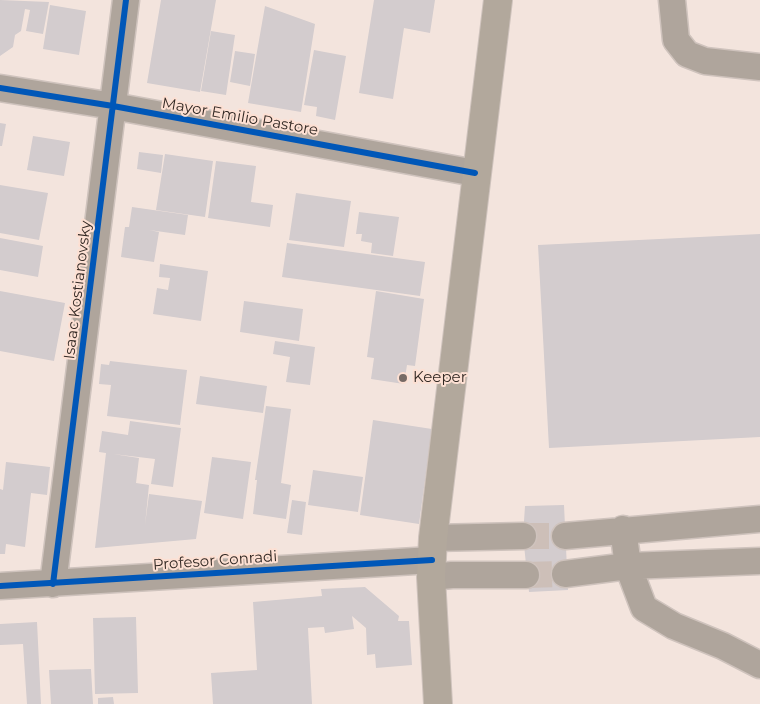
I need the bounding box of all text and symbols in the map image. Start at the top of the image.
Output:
street label: Mayor Emilio Pastore [160,94,320,140]
street label: Isaac Kostianovsky [61,220,95,360]
place label: Keeper [413,369,467,387]
marker: Keeper [397,372,409,384]
street label: Profesor Conradi [152,548,278,574]

